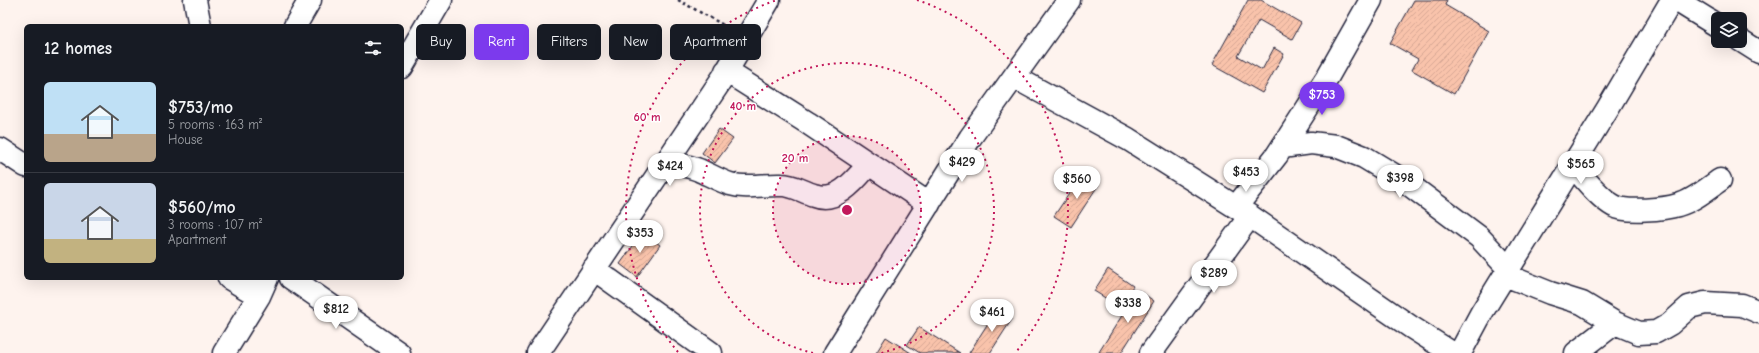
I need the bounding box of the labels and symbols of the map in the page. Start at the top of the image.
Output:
pin: $753 [1298,82,1346,116]
text: 40 m [730,99,756,113]
text: 60 m [634,110,660,124]
pin: $429 [938,149,986,183]
text: 20 m [782,151,808,165]
pin: $565 [1557,151,1605,185]
pin: $424 [646,153,694,187]
pin: $453 [1222,159,1270,193]
pin: $398 [1376,165,1424,199]
pin: $560 [1053,166,1101,200]
centre of rings [840,203,854,217]
pin: $353 [616,220,664,254]
pin: $289 [1190,260,1238,294]
pin: $338 [1104,290,1152,324]
pin: $812 [312,296,360,330]
pin: $461 [968,299,1016,333]

